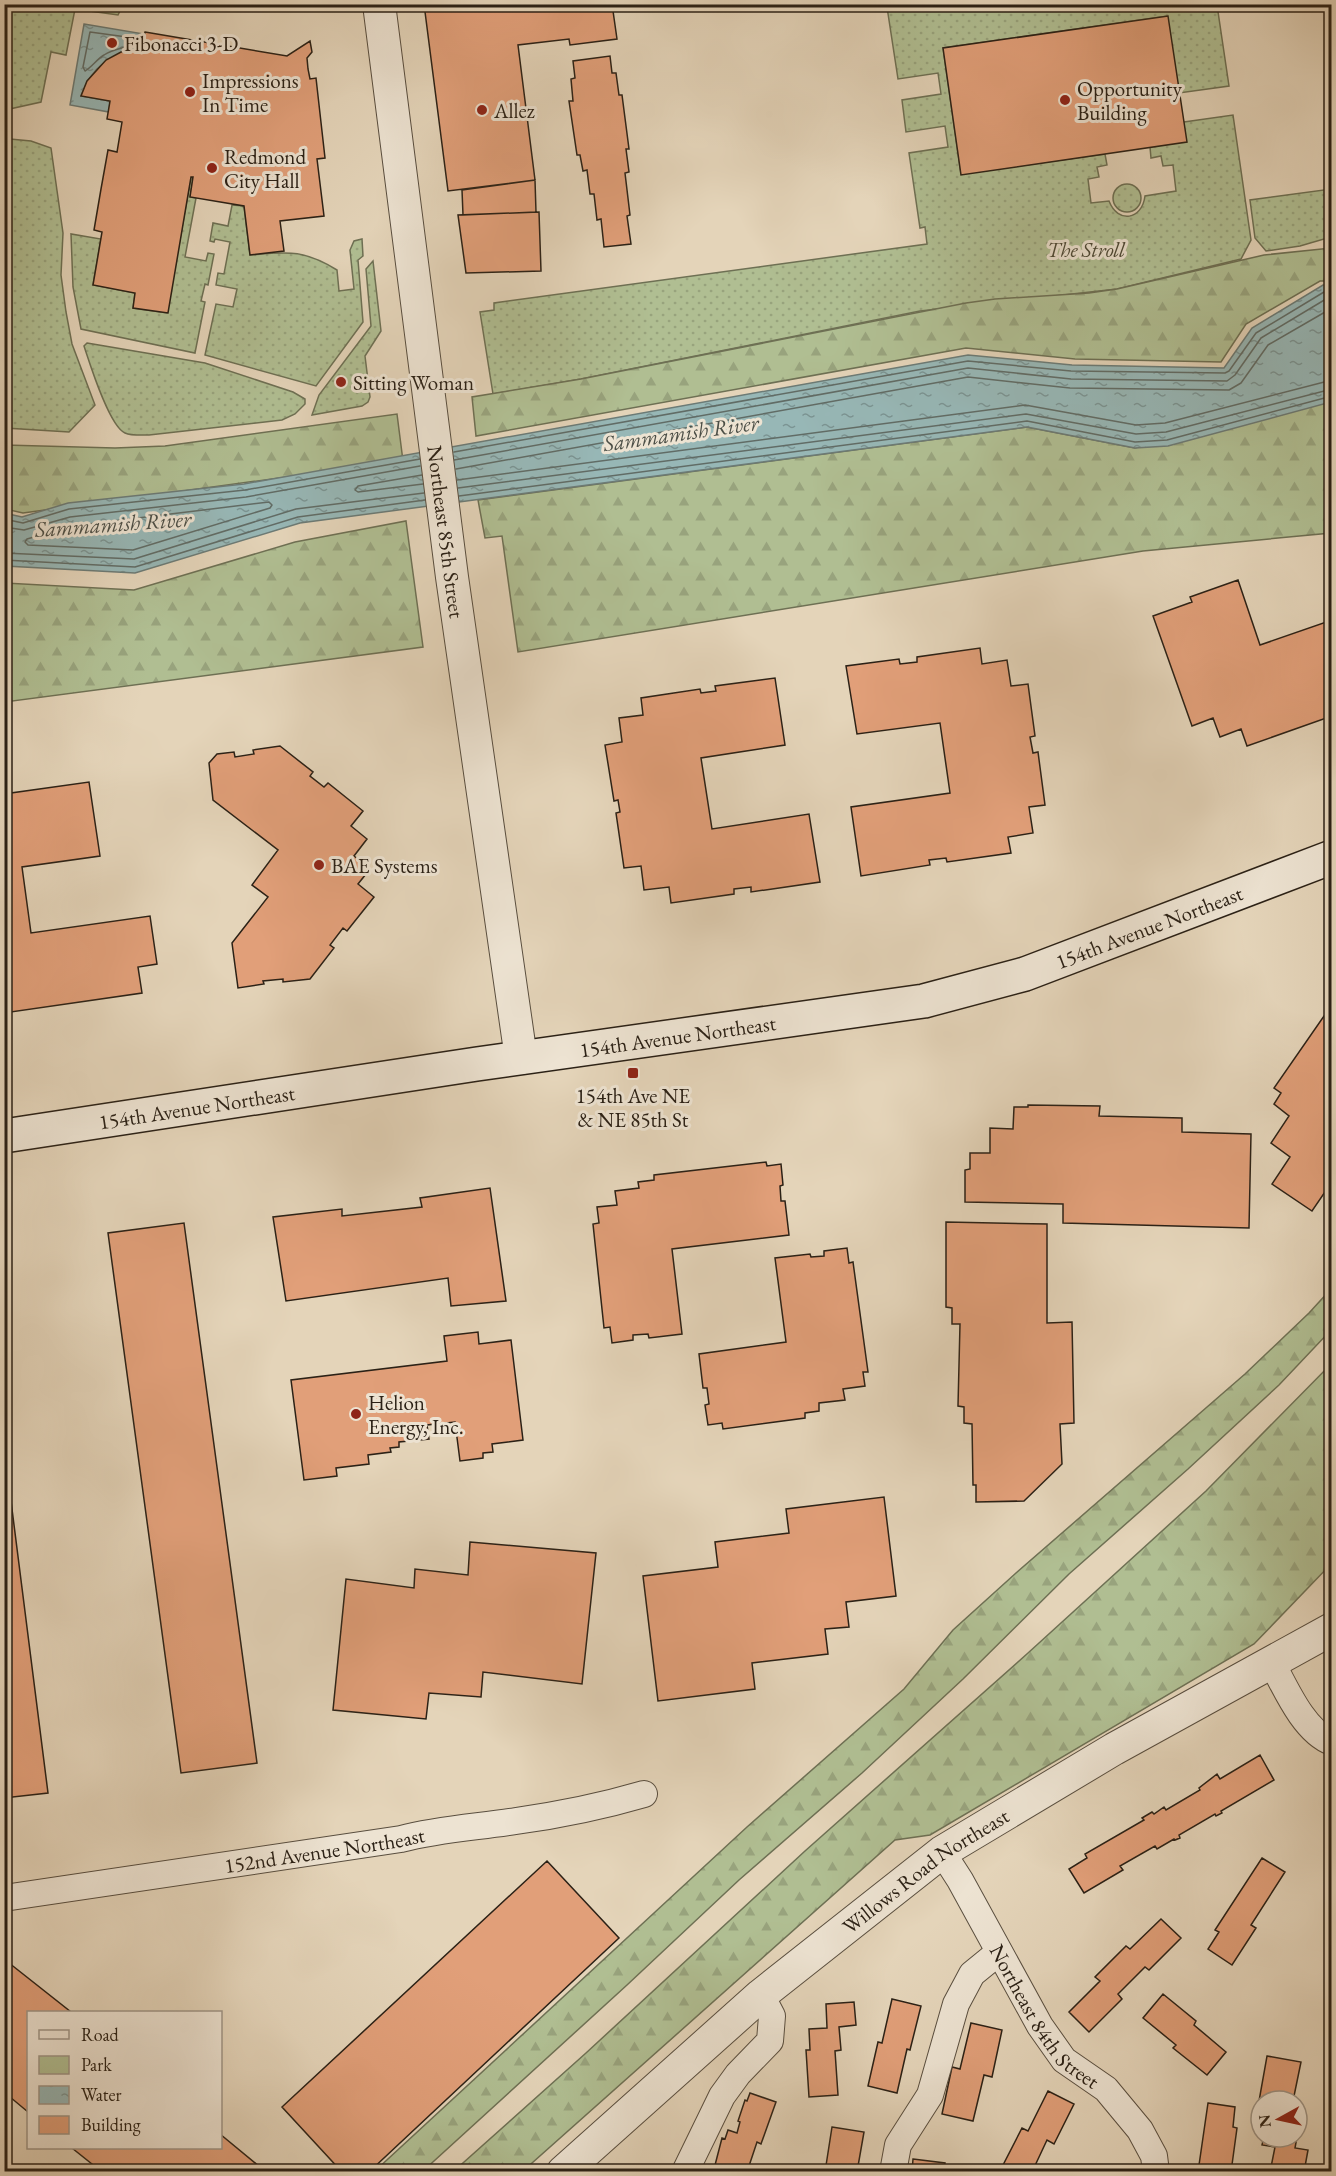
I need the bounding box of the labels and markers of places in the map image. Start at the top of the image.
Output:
place label: Fibonacci 3-D [124,30,238,57]
marker: Fibonacci 3-D [105,36,119,50]
place label: Impressions In Time [202,67,299,118]
place label: Opportunity Building [1077,75,1183,126]
marker: Impressions In Time [183,85,197,99]
marker: Opportunity Building [1058,93,1072,107]
place label: Allez [493,97,535,124]
marker: Allez [475,103,489,117]
place label: Redmond City Hall [224,143,306,194]
marker: Redmond City Hall [205,161,219,175]
place label: Sitting Woman [353,369,474,396]
marker: Sitting Woman [334,375,348,389]
place label: BAE Systems [331,852,438,879]
marker: BAE Systems [312,858,326,872]
marker: 154th Ave NE & NE 85th St [626,1066,640,1080]
place label: 154th Ave NE & NE 85th St [576,1082,690,1133]
place label: Helion Energy, Inc. [368,1389,464,1440]
marker: Helion Energy, Inc. [349,1407,363,1421]

